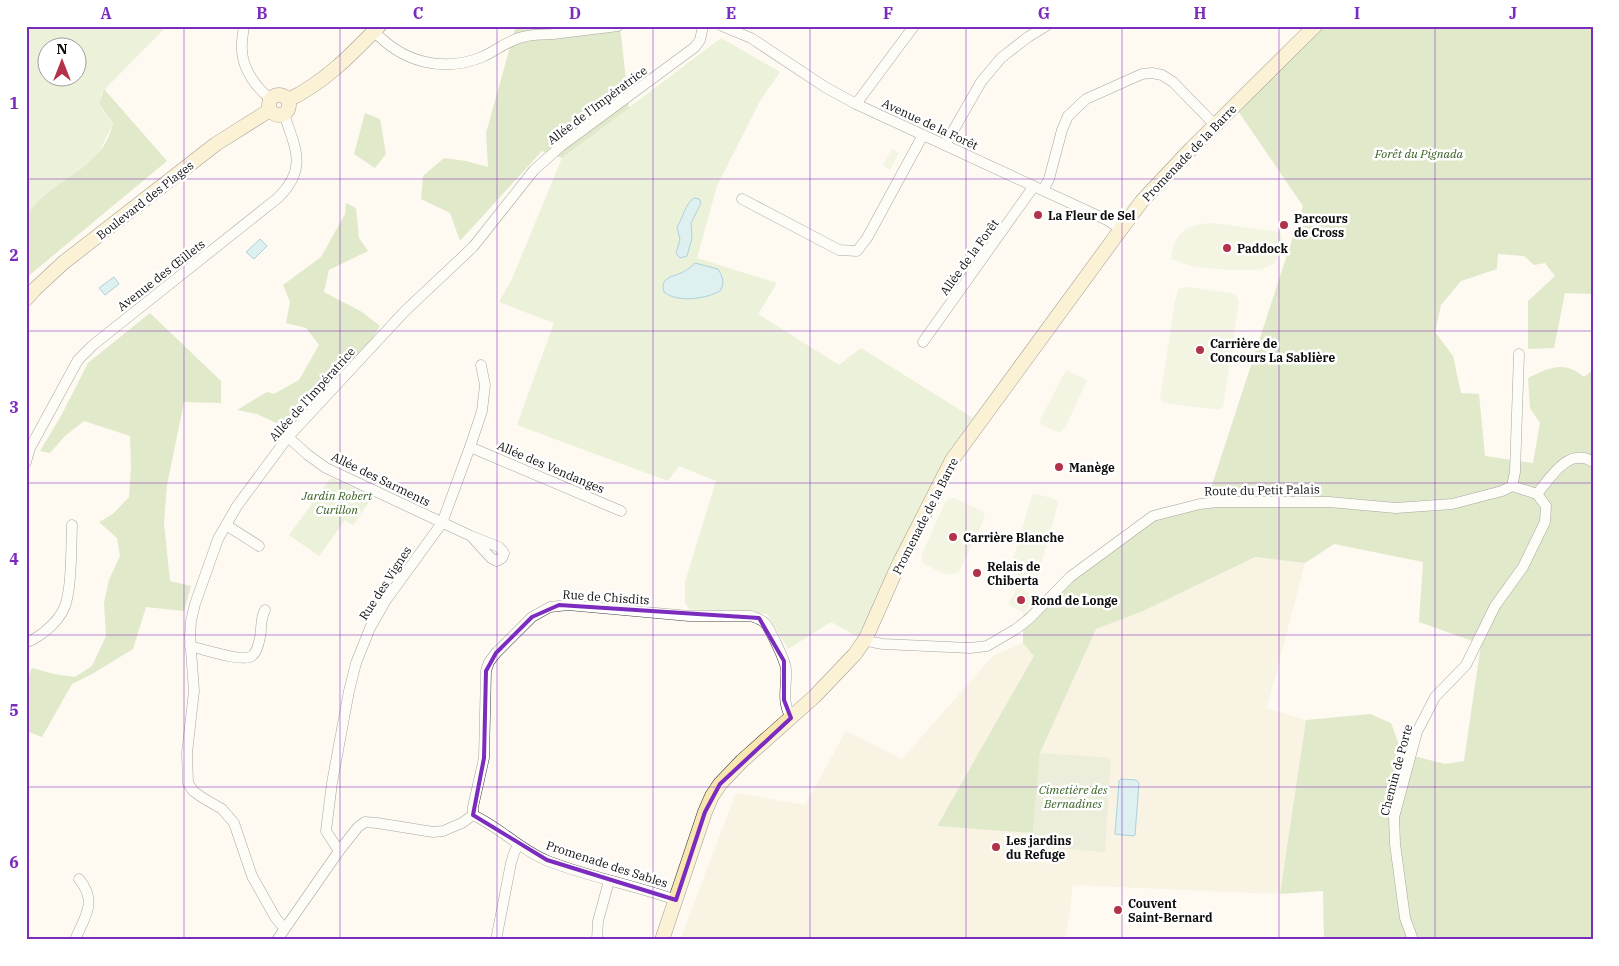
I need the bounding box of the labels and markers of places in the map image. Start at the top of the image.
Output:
place label: La Fleur de Sel [1048,208,1136,223]
marker: La Fleur de Sel [1032,209,1044,221]
place label: Parcours de Cross [1294,211,1348,240]
marker: Parcours de Cross [1278,219,1290,231]
place label: Paddock [1237,241,1289,256]
marker: Paddock [1221,242,1233,254]
place label: Carrière de Concours La Sablière [1210,336,1335,365]
marker: Carrière de Concours La Sablière [1194,344,1206,356]
place label: Manège [1069,460,1115,475]
marker: Manège [1053,461,1065,473]
place label: Carrière Blanche [963,530,1064,545]
marker: Carrière Blanche [947,531,959,543]
place label: Relais de Chiberta [987,559,1041,588]
marker: Relais de Chiberta [971,567,983,579]
place label: Rond de Longe [1031,593,1118,608]
marker: Rond de Longe [1015,594,1027,606]
place label: Les jardins du Refuge [1006,833,1071,862]
marker: Les jardins du Refuge [990,841,1002,853]
place label: Couvent Saint-Bernard [1128,896,1213,925]
marker: Couvent Saint-Bernard [1112,904,1124,916]

